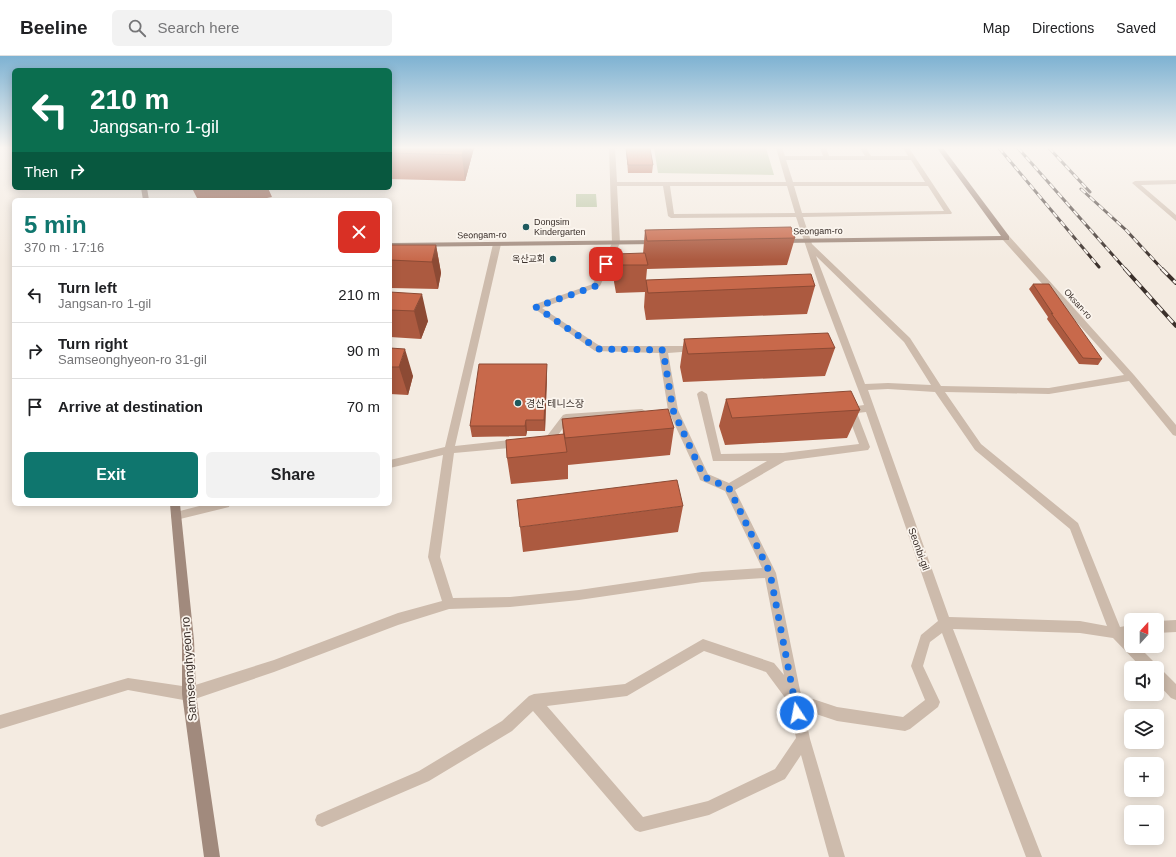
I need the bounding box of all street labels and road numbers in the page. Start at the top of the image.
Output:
street label: Seongam-ro [793,226,843,236]
street label: Seongam-ro [457,230,507,240]
street label: Oksan-ro [1062,287,1094,321]
street label: Seonbi-gil [906,526,932,572]
street label: Samseonghyeon-ro [178,616,200,722]

